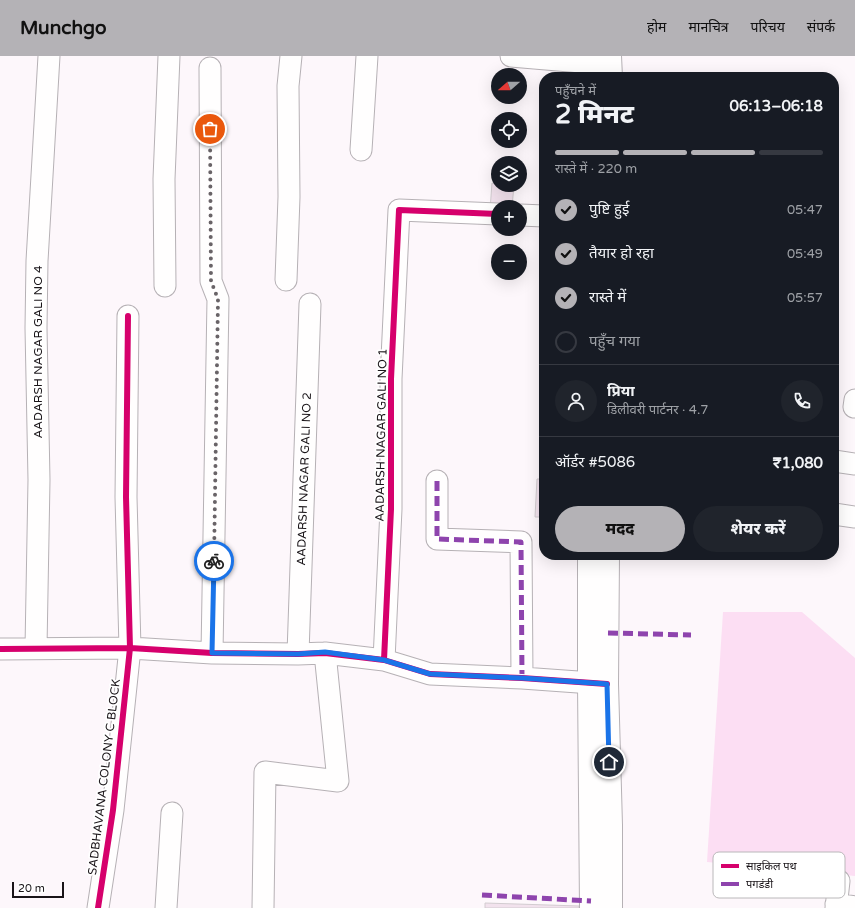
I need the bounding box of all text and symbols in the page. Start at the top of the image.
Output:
text: Munchgo [20,17,107,39]
text: होम [647,19,666,36]
text: मानचित्र [688,19,729,36]
text: परिचय [751,19,785,36]
text: संपर्क [807,19,835,36]
north arrow [491,68,527,104]
map controls [491,68,527,280]
text: पहुँचने में [555,83,596,99]
text: 06:13–06:18 [730,97,823,115]
text: 2 मिनट [555,99,634,130]
pin [193,112,227,146]
button: locate [491,112,527,148]
icon: bag [199,118,221,140]
button: layers [491,156,527,192]
text: रास्ते में · 220 m [555,161,637,177]
icon: check [555,199,577,221]
button: + [491,200,527,236]
text: पुष्टि हुई [589,200,629,218]
text: 05:47 [787,202,823,218]
icon: check [555,243,577,265]
button: − [491,244,527,280]
text: तैयार हो रहा [589,244,654,262]
text: 05:49 [787,246,823,262]
street label: AADARSH NAGAR GALI NO 4 [31,265,45,439]
icon: check [555,287,577,309]
text: रास्ते में [589,288,626,306]
text: 05:57 [787,290,823,306]
text: पहुँच गया [589,332,640,350]
street label: AADARSH NAGAR GALI NO 1 [372,348,390,522]
button: person [555,380,597,422]
button: phone [781,380,823,422]
text: प्रिया [607,382,635,400]
street label: AADARSH NAGAR GALI NO 2 [294,392,314,566]
text: डिलीवरी पार्टनर · 4.7 [607,402,708,418]
text: ऑर्डर #5086 [555,453,635,471]
text: ₹1,080 [773,454,823,472]
button: मदद [555,506,685,552]
button: शेयर करें [693,506,823,552]
courier [194,541,234,581]
icon: bike [203,550,225,572]
street label: SADBHAVANA COLONY C BLOCK [85,678,123,876]
pin [592,745,626,779]
icon: home [598,751,620,773]
legend [713,852,845,898]
text: साइकिल पथ [746,860,798,873]
text: पगडंडी [746,878,773,891]
scale bar [12,880,64,899]
text: 20 m [18,882,45,895]

